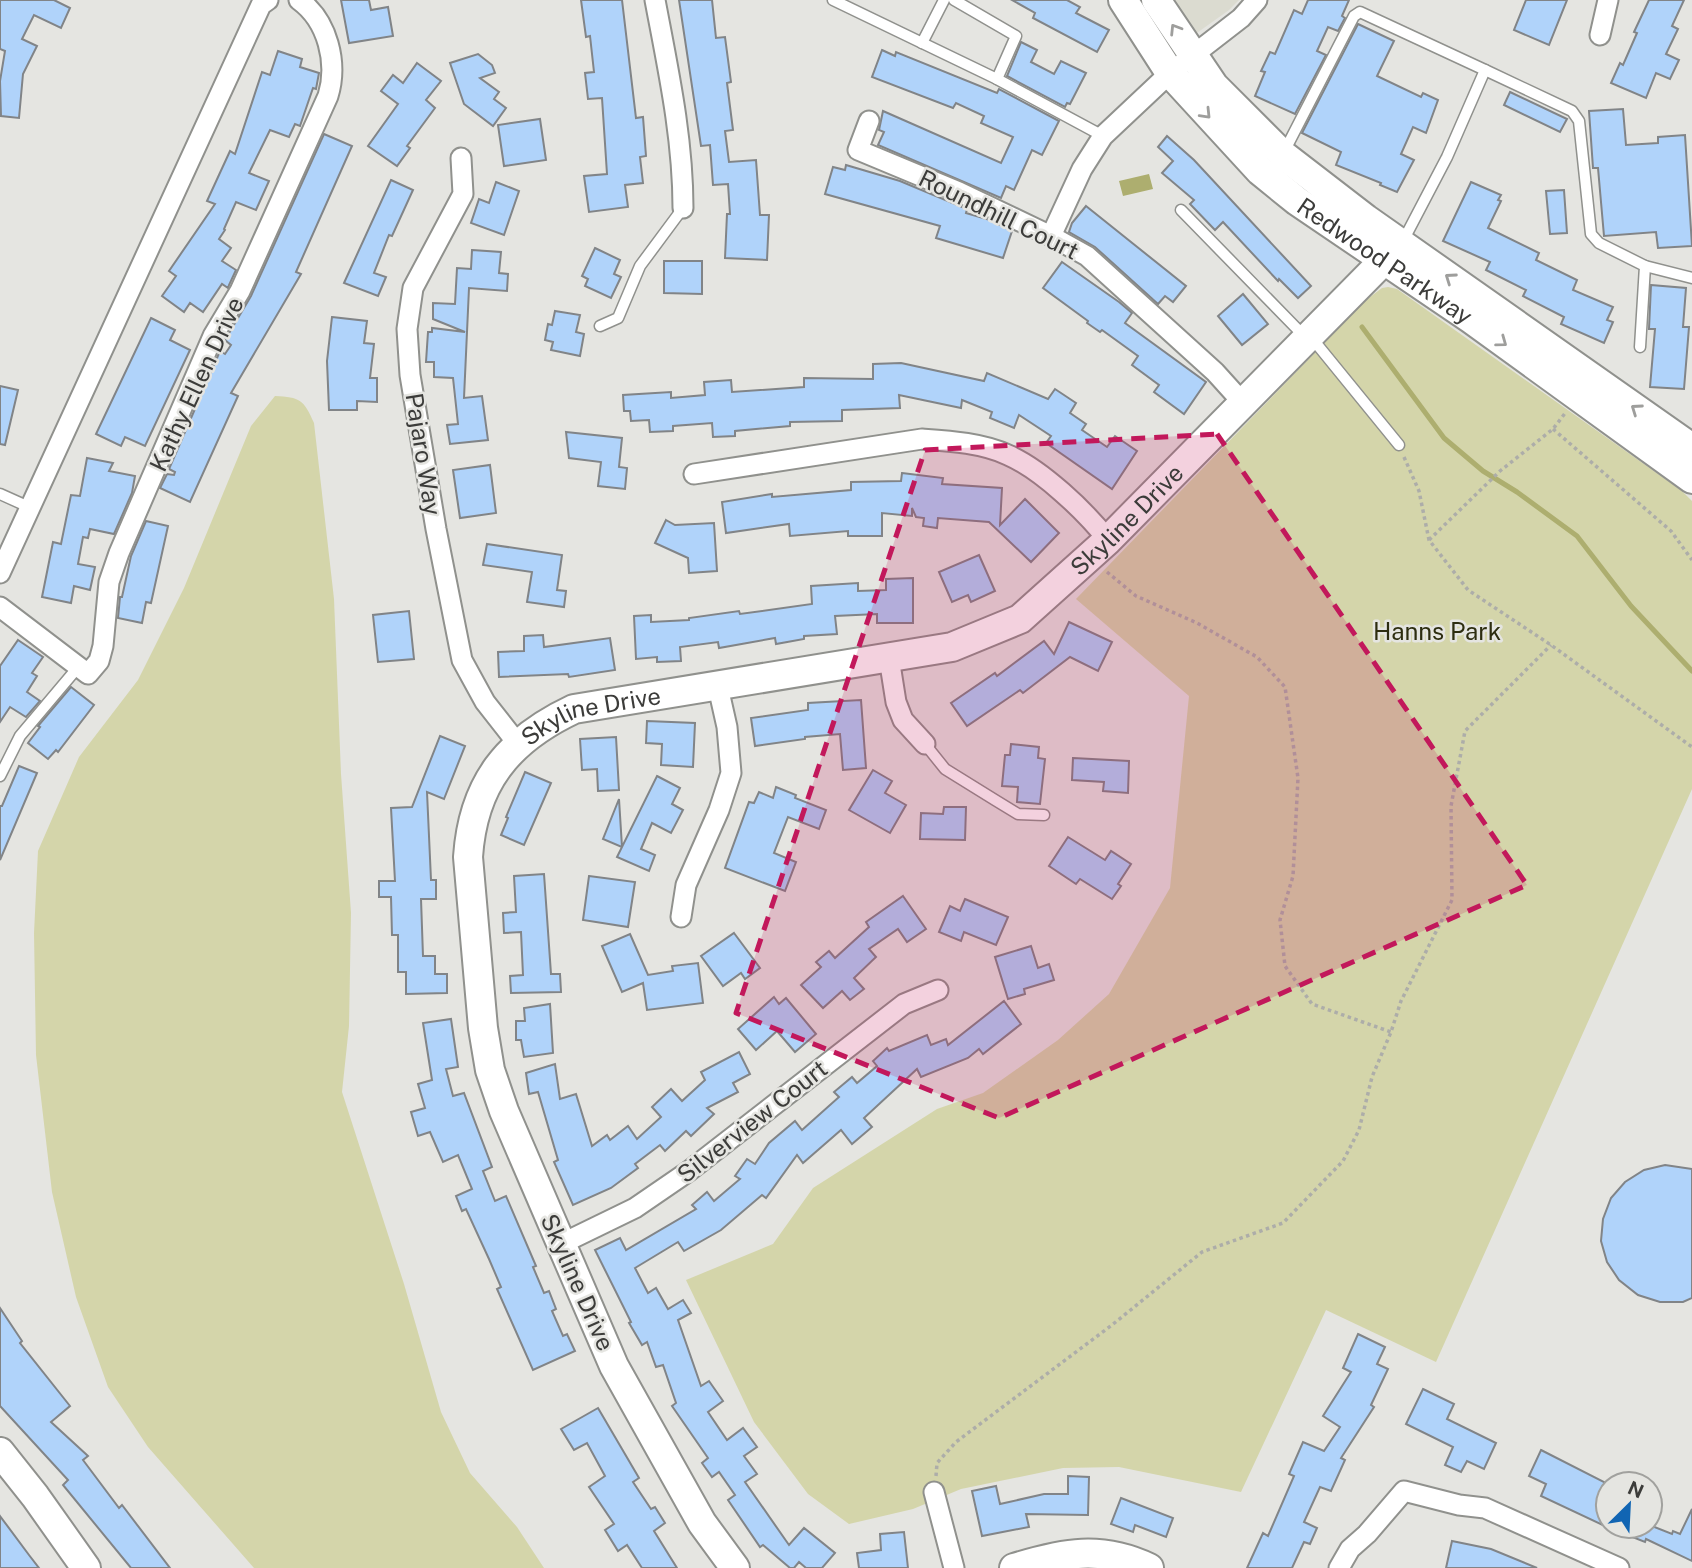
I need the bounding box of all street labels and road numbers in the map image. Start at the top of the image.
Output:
street label: Roundhill Court [915,163,1083,265]
street label: Redwood Parkway [1292,192,1478,330]
street label: Kathy Ellen Drive [143,292,249,476]
street label: Pajaro Way [401,391,447,517]
street label: Skyline Drive [1065,458,1189,581]
street label: Skyline Drive [515,681,663,751]
street label: Silverview Court [671,1054,833,1188]
street label: Skyline Drive [535,1209,621,1355]

